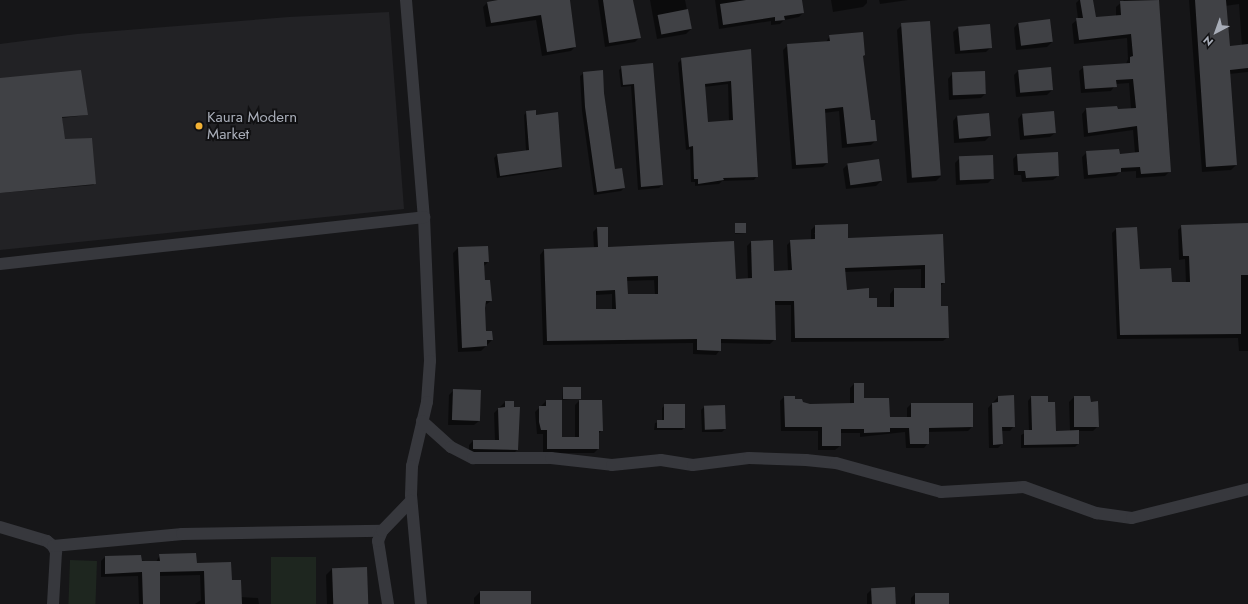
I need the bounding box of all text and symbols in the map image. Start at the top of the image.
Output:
north arrow [1196,12,1236,52]
text: N [1200,32,1217,50]
place label: Kaura Modern Market [207,108,297,143]
marker: Kaura Modern Market [194,121,204,131]

